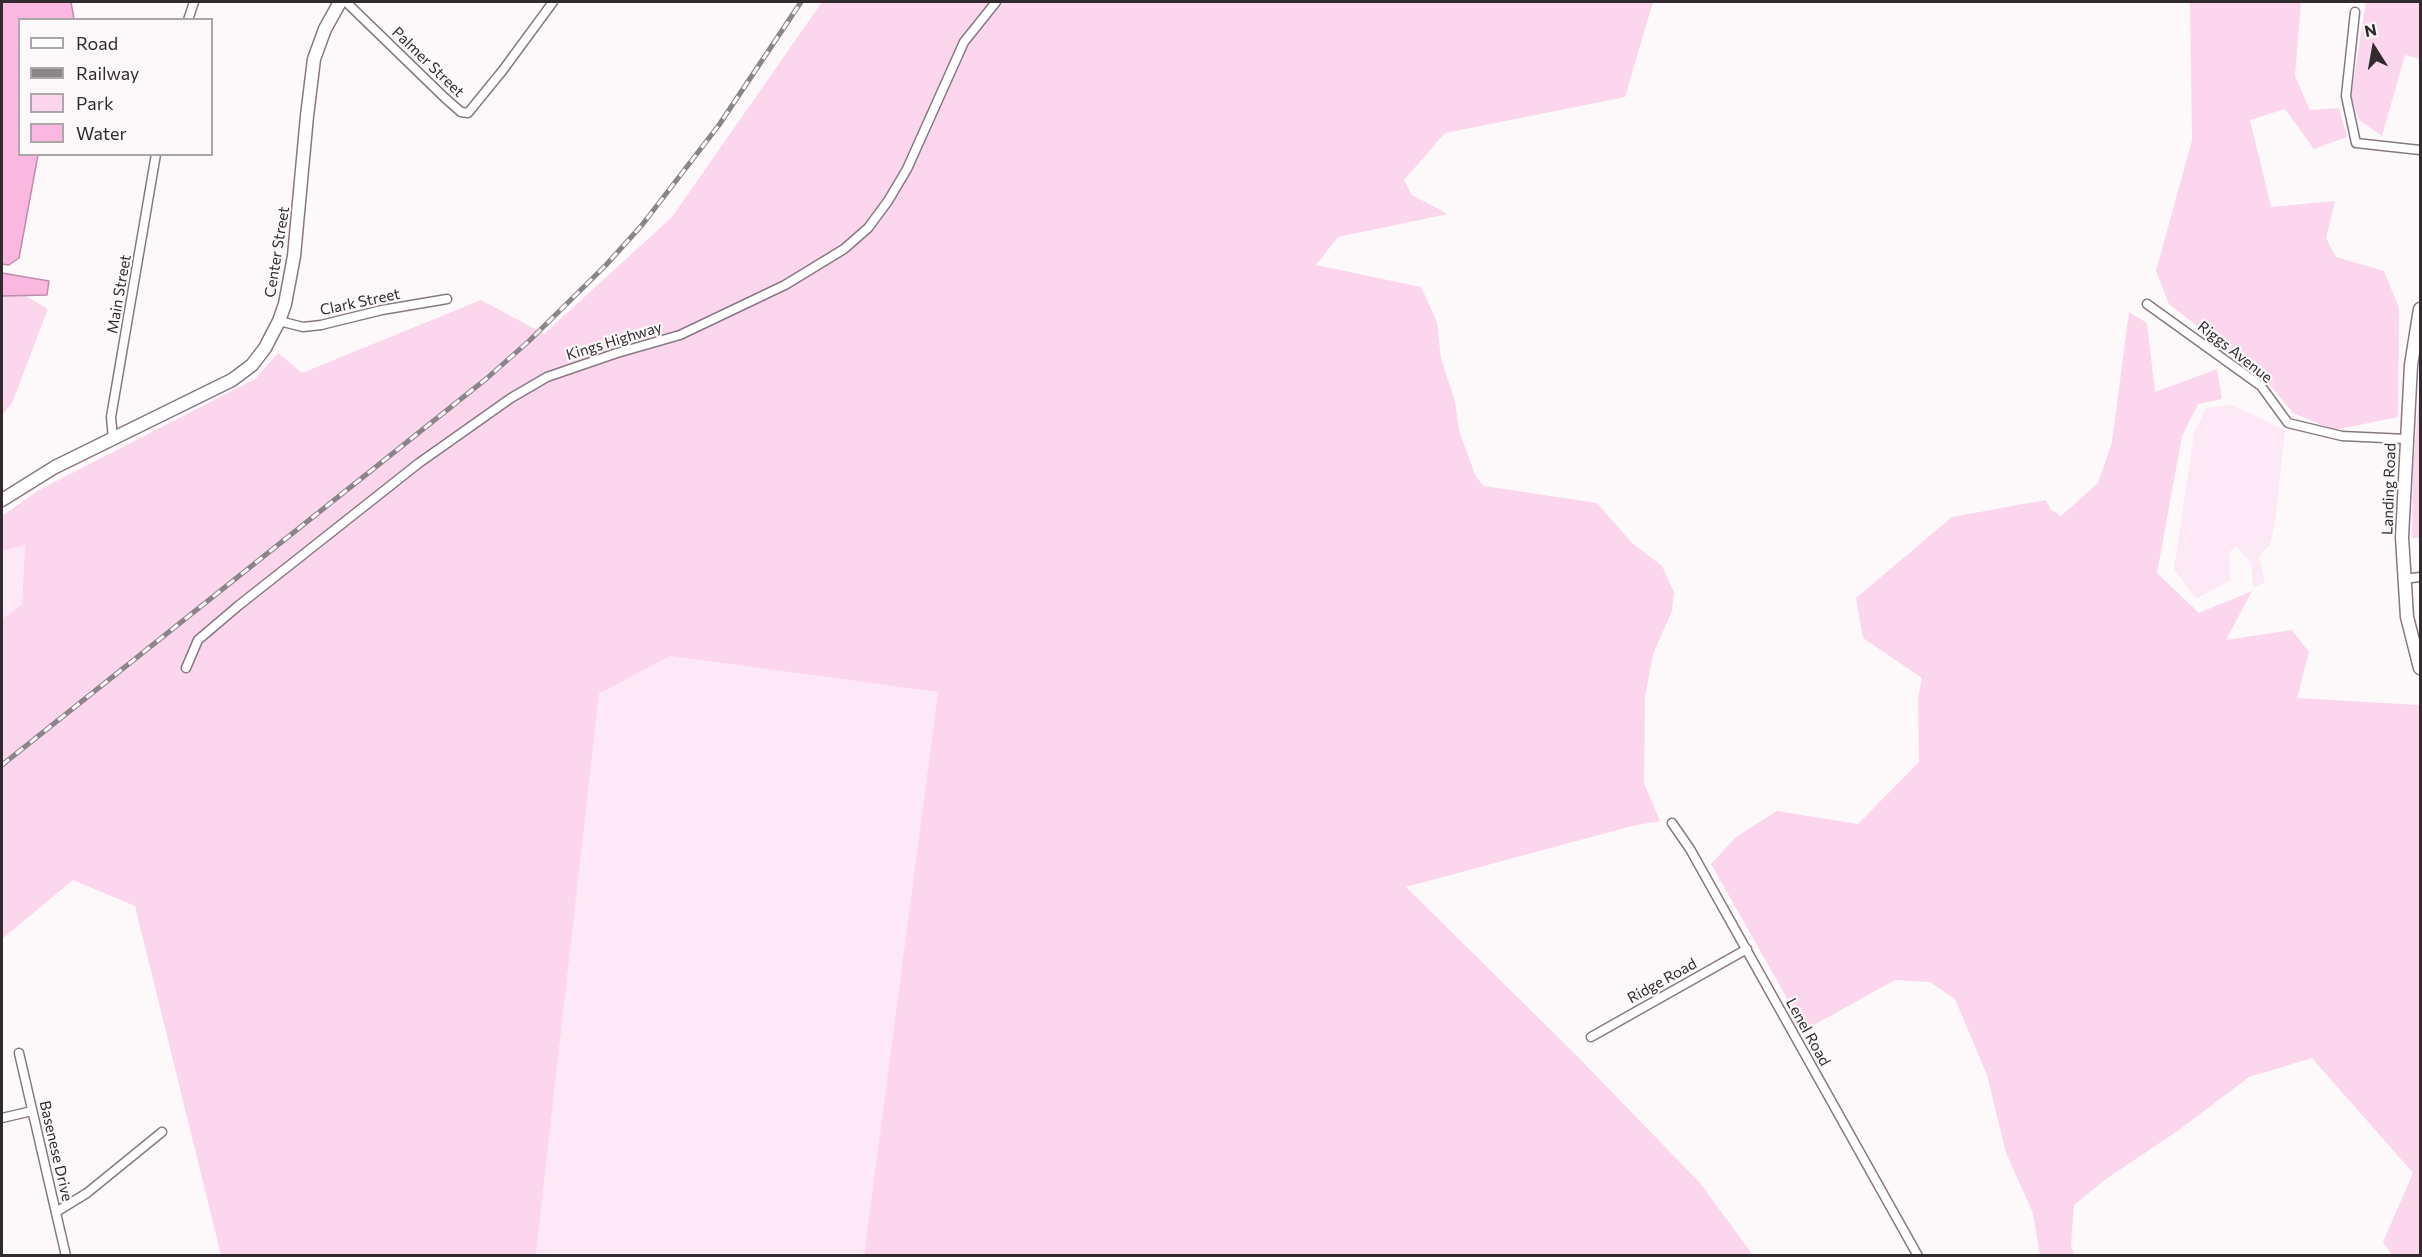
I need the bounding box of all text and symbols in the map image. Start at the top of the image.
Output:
legend [18,18,213,156]
north arrow [2344,18,2404,78]
text: N [2363,19,2378,40]
street label: Palmer Street [388,23,468,101]
text: Road [76,32,118,54]
text: Railway [76,62,139,84]
text: Park [76,92,114,114]
text: Water [76,122,127,144]
street label: Center Street [261,205,293,299]
street label: Main Street [103,253,135,335]
street label: Clark Street [318,285,402,319]
street label: Riggs Avenue [2194,317,2276,387]
street label: Kings Highway [564,318,664,364]
street label: Landing Road [2378,443,2400,535]
street label: Ridge Road [1624,955,1700,1007]
street label: Lenel Road [1782,995,1834,1069]
street label: Basenese Drive [36,1099,76,1203]

